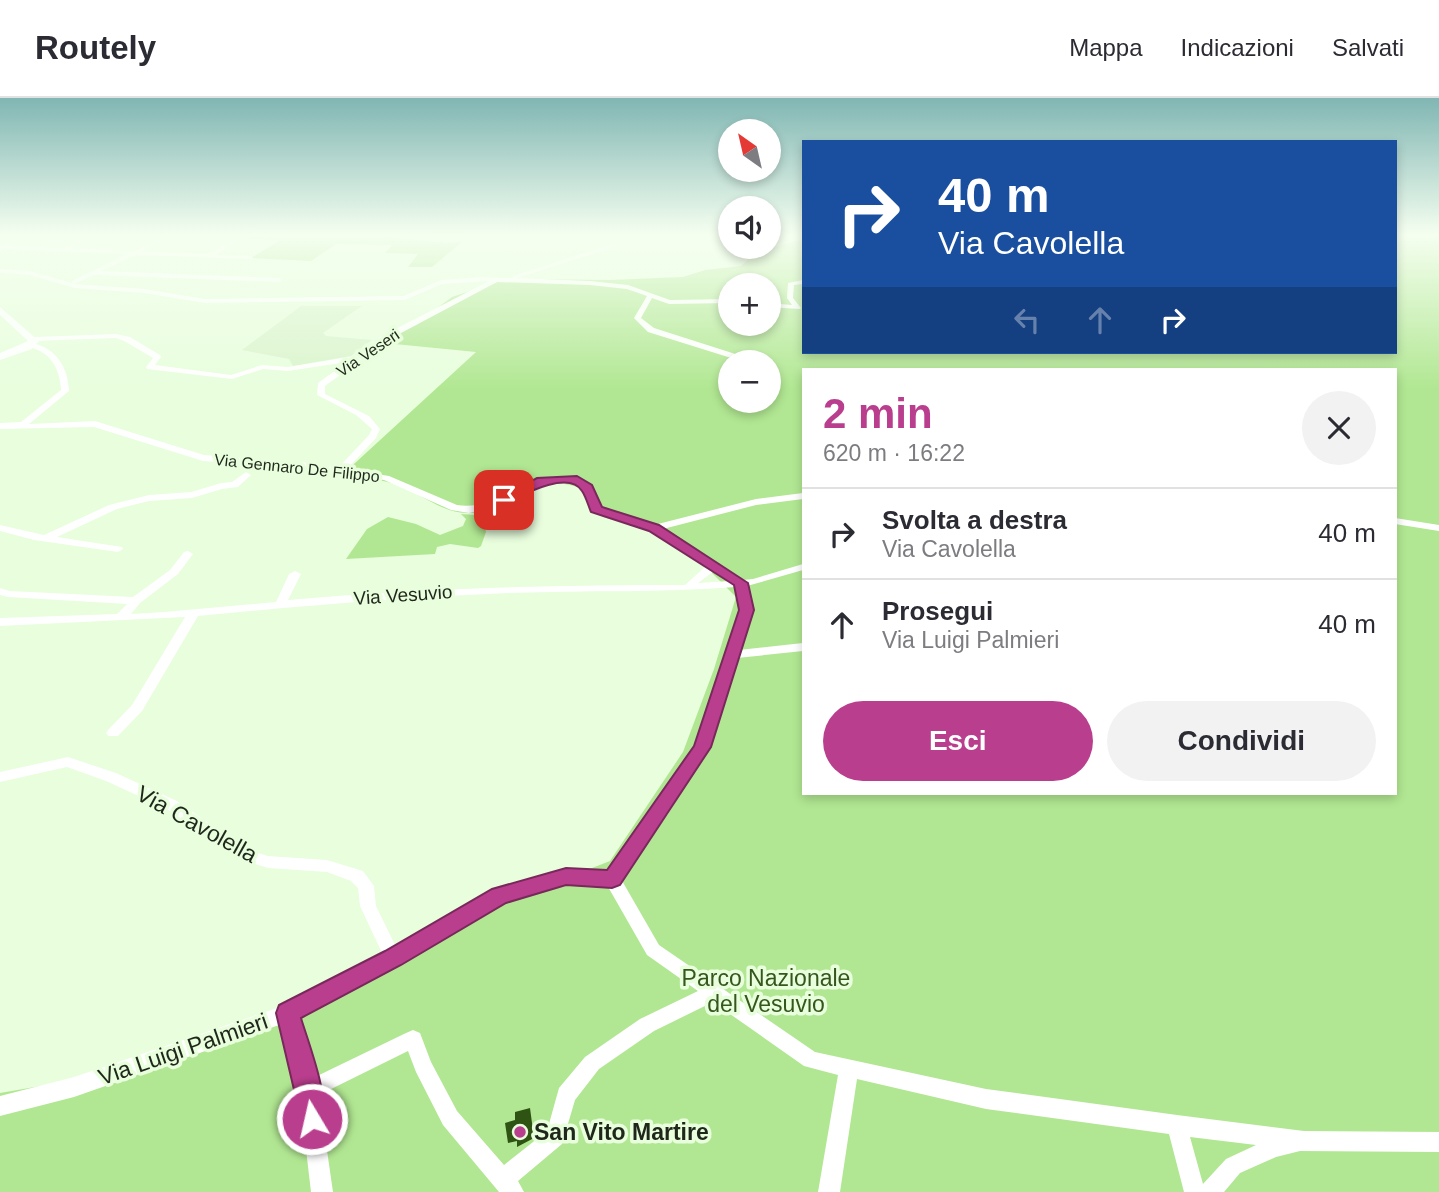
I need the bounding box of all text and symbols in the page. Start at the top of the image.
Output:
text: Routely [35,29,156,66]
text: Mappa [1069,34,1143,61]
text: Indicazioni [1181,34,1294,61]
text: Salvati [1332,34,1404,61]
north arrow [718,119,780,182]
map controls [718,119,781,413]
icon: right [823,168,914,259]
text: 40 m [938,168,1050,222]
button: sound [718,196,781,259]
text: Via Cavolella [938,225,1124,261]
button: + [718,273,781,336]
icon: left [1008,301,1046,339]
icon: ahead [1081,301,1119,339]
icon: right [1154,301,1192,339]
street label: Via Veseri [334,326,402,380]
button: − [718,350,781,413]
text: 2 min [823,390,933,437]
button: close [1302,391,1376,465]
text: 620 m · 16:22 [823,440,965,466]
street label: Via Gennaro De Filippo [214,451,381,485]
pin [474,470,534,530]
icon: arrive [485,481,523,519]
text: Svolta a destra [882,505,1067,535]
icon: right [823,515,861,553]
text: 40 m [1318,518,1376,548]
text: Via Cavolella [882,536,1016,562]
street label: Via Vesuvio [353,581,453,609]
text: Prosegui [882,596,993,626]
icon: ahead [823,606,861,644]
text: 40 m [1318,609,1376,639]
text: Via Luigi Palmieri [882,627,1059,653]
button: Esci [823,701,1093,781]
button: Condividi [1107,701,1376,781]
street label: Via Cavolella [132,780,262,868]
park label: Parco Nazionale del Vesuvio [682,965,850,1017]
street label: Via Luigi Palmieri [95,1008,271,1090]
position arrow [275,1082,349,1156]
place label: San Vito Martire [534,1119,709,1145]
marker: San Vito Martire [512,1124,528,1140]

